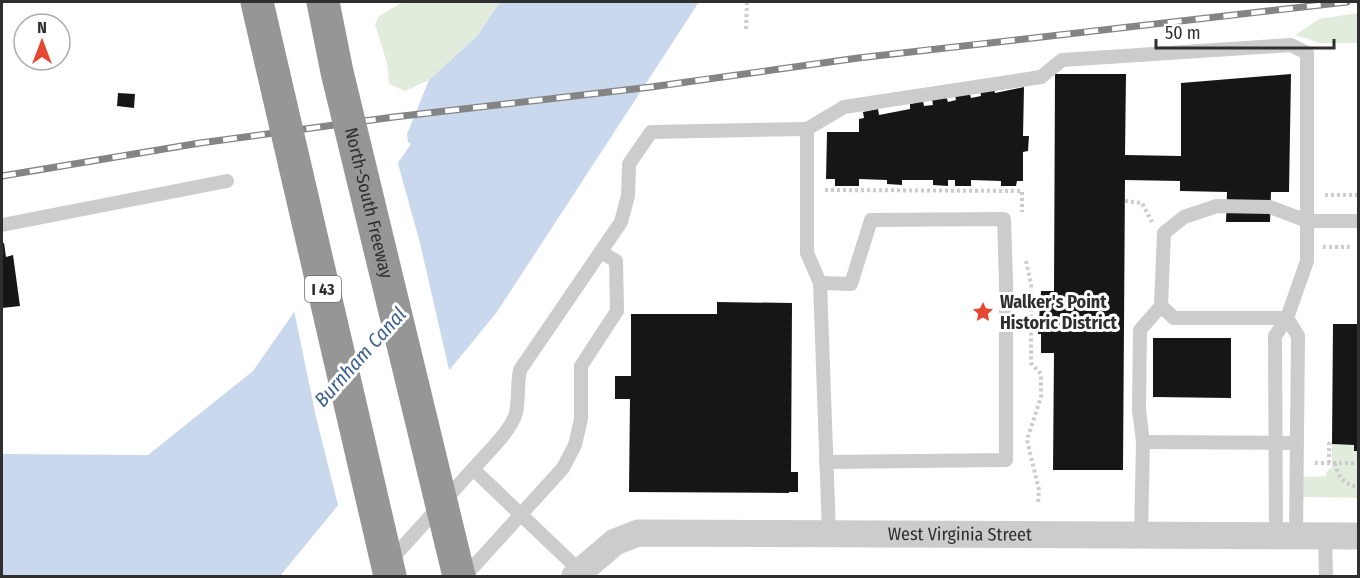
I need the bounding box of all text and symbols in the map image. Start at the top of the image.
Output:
north arrow [12,12,72,72]
scale bar [1156,12,1334,50]
text: N [37,18,47,37]
text: 50 m [1165,22,1201,44]
street label: North-South Freeway [340,125,398,281]
road number: I 43 [305,276,341,302]
place label: Walker's Point Historic District [1000,291,1118,334]
place icon: Walker's Point Historic District [971,300,995,324]
water label: Burnham Canal [309,302,411,412]
street label: West Virginia Street [888,523,1032,546]

